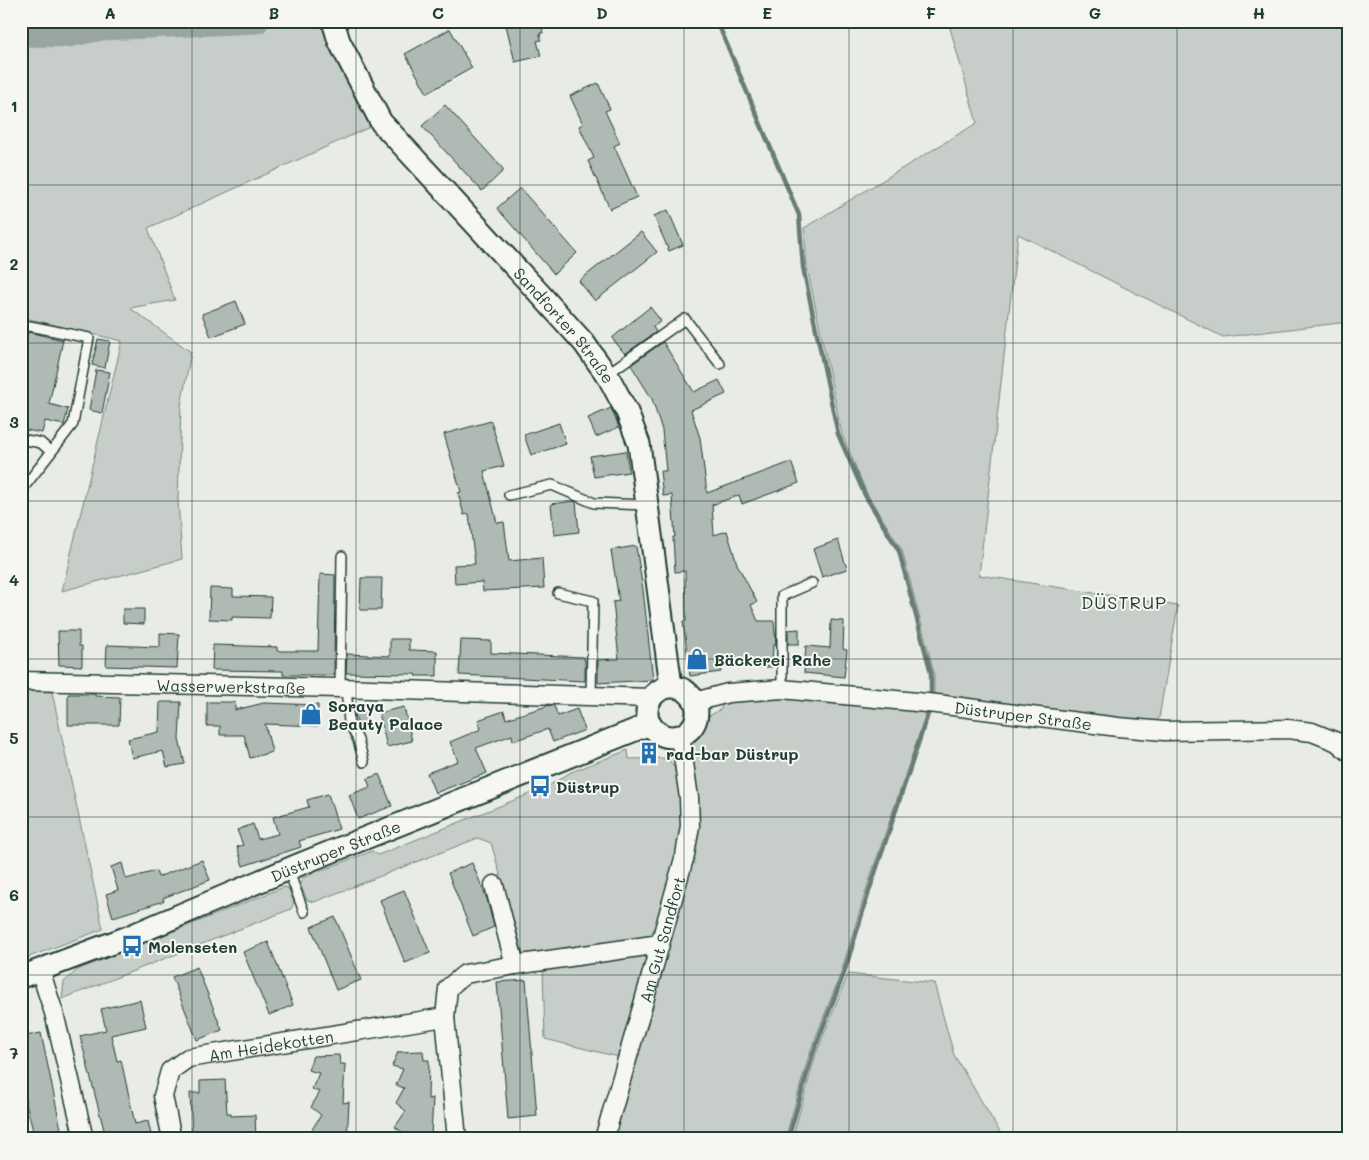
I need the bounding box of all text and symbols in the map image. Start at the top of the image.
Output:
text: A [104,2,116,23]
text: B [269,2,279,23]
text: C [432,2,444,23]
text: D [596,2,608,23]
text: E [762,2,772,23]
text: F [926,2,936,23]
text: G [1089,2,1101,23]
text: H [1253,2,1265,23]
text: 1 [10,95,18,116]
text: 2 [10,253,19,274]
street label: Sandforter Straße [510,262,620,387]
text: 3 [9,411,19,432]
text: 4 [9,569,19,590]
district label: DÜSTRUP [1081,590,1167,614]
shop icon: Bäckerei Rahe [684,646,710,672]
place label: Bäckerei Rahe [714,649,831,670]
street label: Wasserwerkstraße [156,673,306,698]
place label: Soraya Beauty Palace [328,695,443,734]
street label: Düstruper Straße [953,696,1093,734]
shop icon: Soraya Beauty Palace [298,701,324,727]
text: 5 [9,727,19,748]
building icon: rad-bar Düstrup [636,740,662,766]
place label: rad-bar Düstrup [666,743,799,764]
bus stop icon: Düstrup [527,773,553,799]
place label: Düstrup [556,776,619,797]
street label: Düstruper Straße [267,815,403,886]
street label: Am Gut Sandfort [634,873,689,1005]
text: 6 [9,884,19,905]
bus stop icon: Molenseten [119,933,145,959]
place label: Molenseten [148,936,237,957]
street label: Am Heidekotten [207,1024,335,1065]
text: 7 [10,1042,19,1063]

